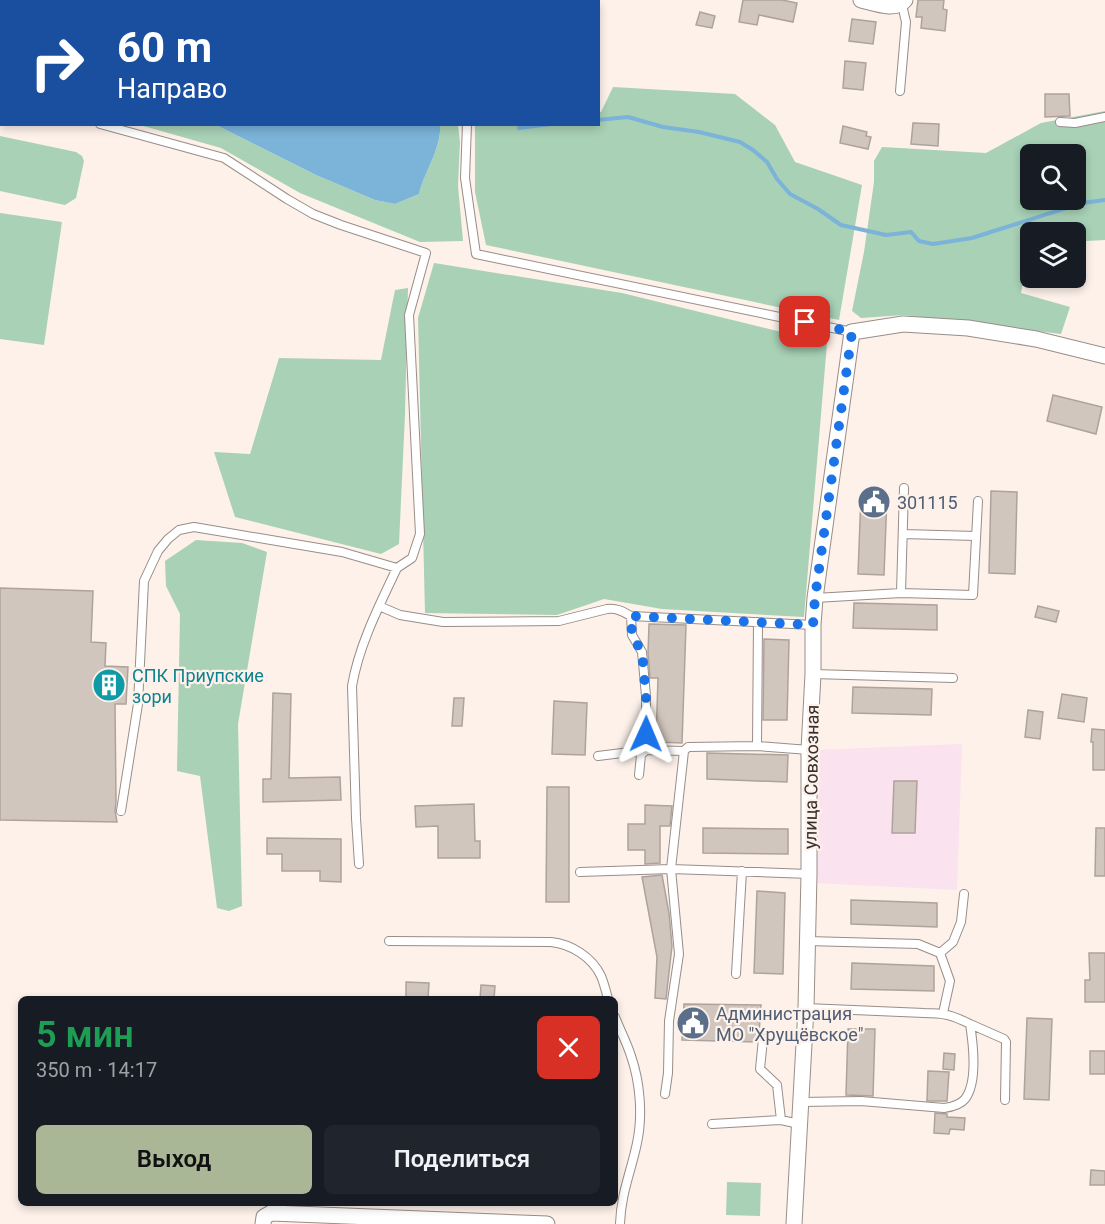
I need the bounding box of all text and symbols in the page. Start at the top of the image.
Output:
text: 60 m [117,23,212,72]
icon: right [18,24,96,102]
text: Направо [117,73,227,105]
map controls [1020,144,1086,288]
button: search [1020,144,1086,210]
button: layers [1020,222,1086,288]
pin [779,296,830,347]
icon: arrive [788,305,821,338]
public building icon: 301115 [856,484,892,520]
place label: 301115 [897,492,958,513]
place label: СПК Приупские зори [132,665,264,707]
building icon: СПК Приупские зори [91,667,127,703]
position arrow [614,702,678,766]
street label: улица Совхозная [799,705,823,849]
place label: Администрация МО "Хрущёвское" [716,1003,863,1045]
public building icon: Администрация МО "Хрущёвское" [675,1005,711,1041]
text: 5 мин [36,1014,134,1056]
button: close [537,1016,600,1079]
text: 350 m · 14:17 [36,1058,157,1082]
button: Выход [36,1125,312,1194]
button: Поделиться [324,1125,600,1194]

